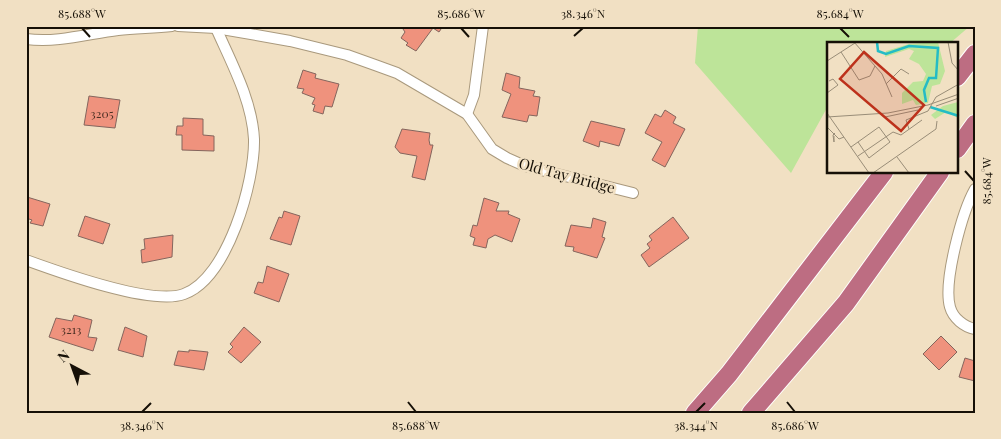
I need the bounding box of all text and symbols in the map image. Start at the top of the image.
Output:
text: 85.688°W [58,5,106,21]
text: 85.686°W [437,5,485,21]
text: 38.346°N [561,5,606,21]
text: 85.684°W [816,5,864,21]
inset map [827,42,958,174]
house number: 3205 [90,105,114,121]
street label: Old Tay Bridge [517,153,617,197]
text: 85.684°W [978,157,994,205]
house number: 3213 [61,321,81,337]
north arrow [48,342,98,392]
text: N [53,345,73,366]
text: 38.346°N [120,417,165,433]
text: 85.688°W [392,417,440,433]
text: 38.344°N [674,417,719,433]
text: 85.686°W [771,417,819,433]

